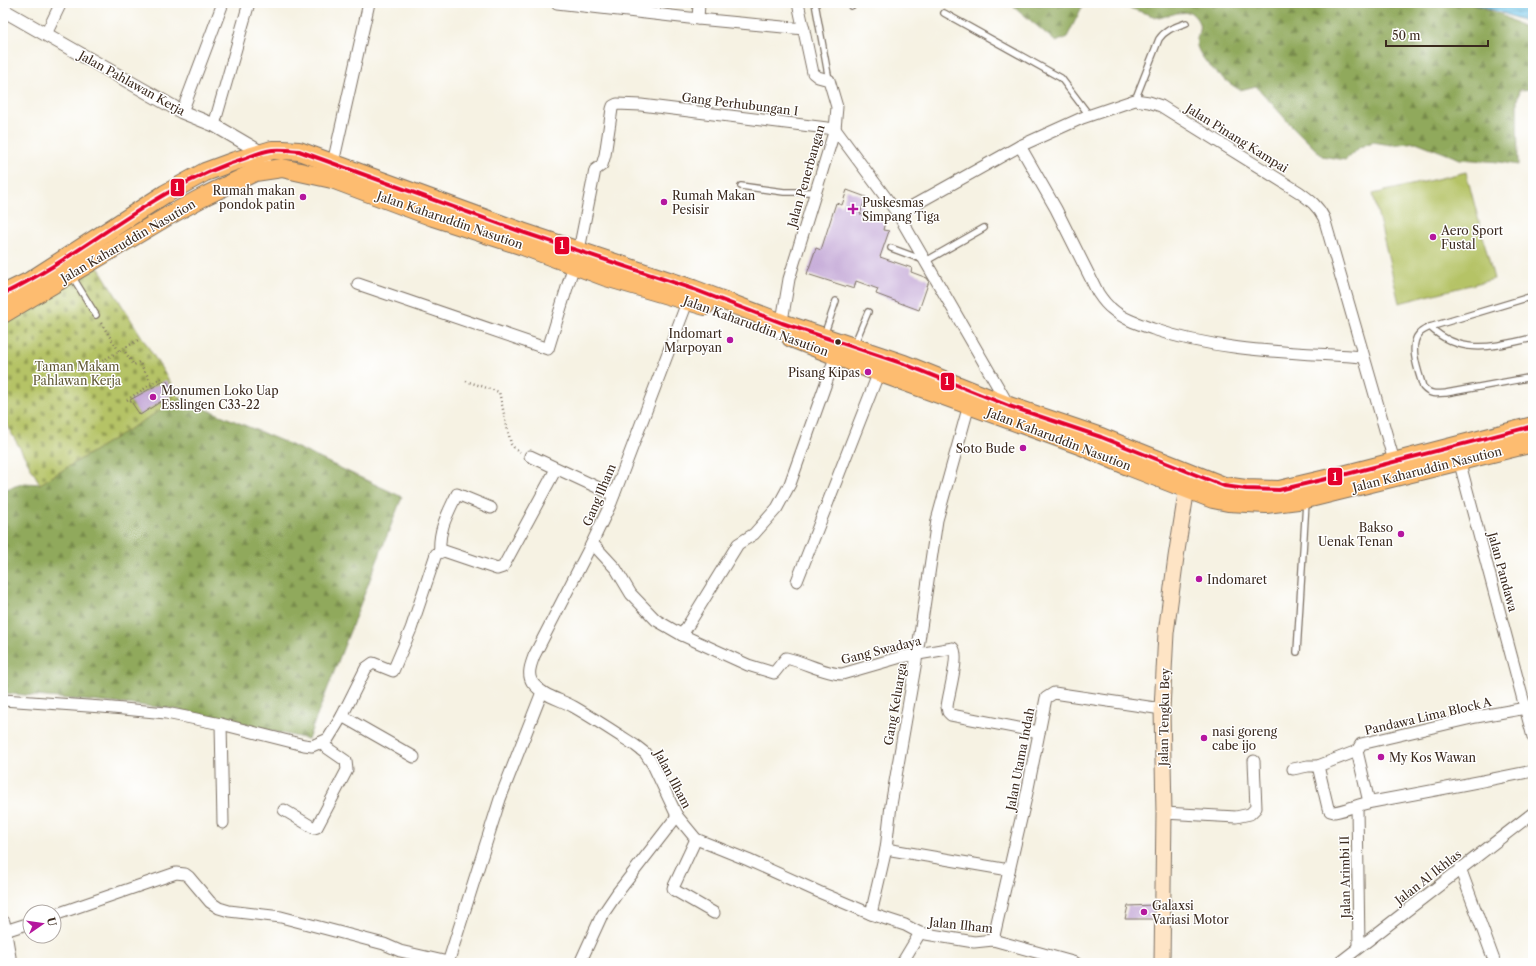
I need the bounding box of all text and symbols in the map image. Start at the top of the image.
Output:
scale bar [1386,22,1488,48]
text: 50 m [1392,28,1421,43]
street label: Jalan Pahlawan Kerja [74,47,188,119]
street label: Gang Perhubungan I [681,89,799,119]
street label: Jalan Pinang Kampai [1181,99,1291,176]
street label: Jalan Penerbangan [784,123,828,231]
line badge: 1 [170,178,185,197]
text: 1 [175,180,180,194]
place label: Rumah makan pondok patin [213,183,295,212]
street label: Jalan Kaharuddin Nasution [373,187,525,252]
place label: Rumah Makan Pesisir [672,188,756,217]
marker: Rumah makan pondok patin [298,192,308,202]
place label: Puskesmas Simpang Tiga [862,195,940,224]
street label: Jalan Kaharuddin Nasution [56,196,199,287]
marker: Rumah Makan Pesisir [659,197,669,207]
marker: Puskesmas Simpang Tiga [847,203,859,215]
place label: Aero Sport Fustal [1440,223,1504,252]
marker: Aero Sport Fustal [1428,232,1438,242]
line badge: 1 [554,236,570,255]
text: 1 [560,238,565,252]
street label: Jalan Kaharuddin Nasution [680,292,831,359]
place label: Indomart Marpoyan [664,326,723,355]
marker: Indomart Marpoyan [725,335,735,345]
unlabelled marker [833,337,843,347]
park label: Taman Makam Pahlawan Kerja [33,359,122,388]
place label: Pisang Kipas [788,365,860,380]
marker: Pisang Kipas [863,367,873,377]
line badge: 1 [940,372,955,391]
text: 1 [945,374,950,388]
place label: Monumen Loko Uap Esslingen C33-22 [161,383,279,412]
marker: Monumen Loko Uap Esslingen C33-22 [148,392,158,402]
street label: Jalan Kaharuddin Nasution [983,404,1134,474]
place label: Soto Bude [956,441,1015,456]
marker: Soto Bude [1018,443,1028,453]
street label: Jalan Kaharuddin Nasution [1349,443,1504,495]
street label: Gang Ilham [579,462,619,528]
line badge: 1 [1327,467,1343,486]
text: 1 [1333,470,1338,484]
place label: Bakso Uenak Tenan [1318,520,1393,549]
marker: Bakso Uenak Tenan [1396,529,1406,539]
street label: Jalan Pandawa [1485,529,1521,614]
place label: Indomaret [1207,572,1268,587]
marker: Indomaret [1194,574,1204,584]
street label: Gang Swadaya [839,633,923,667]
street label: Gang Keluarga [880,661,910,747]
street label: Jalan Tengku Bey [1156,667,1172,768]
street label: Pandawa Lima Block A [1363,694,1494,738]
street label: Jalan Utama Indah [1002,706,1037,814]
place label: nasi goreng cabe ijo [1212,724,1278,753]
marker: nasi goreng cabe ijo [1199,733,1209,743]
street label: Jalan Ilham [650,745,695,811]
place label: My Kos Wawan [1389,750,1477,765]
marker: My Kos Wawan [1376,752,1386,762]
street label: Jalan Arimbi II [1337,836,1353,920]
street label: Jalan Al Ikhlas [1390,846,1464,909]
place label: Galaxsi Variasi Motor [1151,898,1229,927]
north arrow [22,904,62,944]
marker: Galaxsi Variasi Motor [1139,907,1149,917]
street label: Jalan Ilham [926,914,994,936]
text: U [44,916,60,928]

